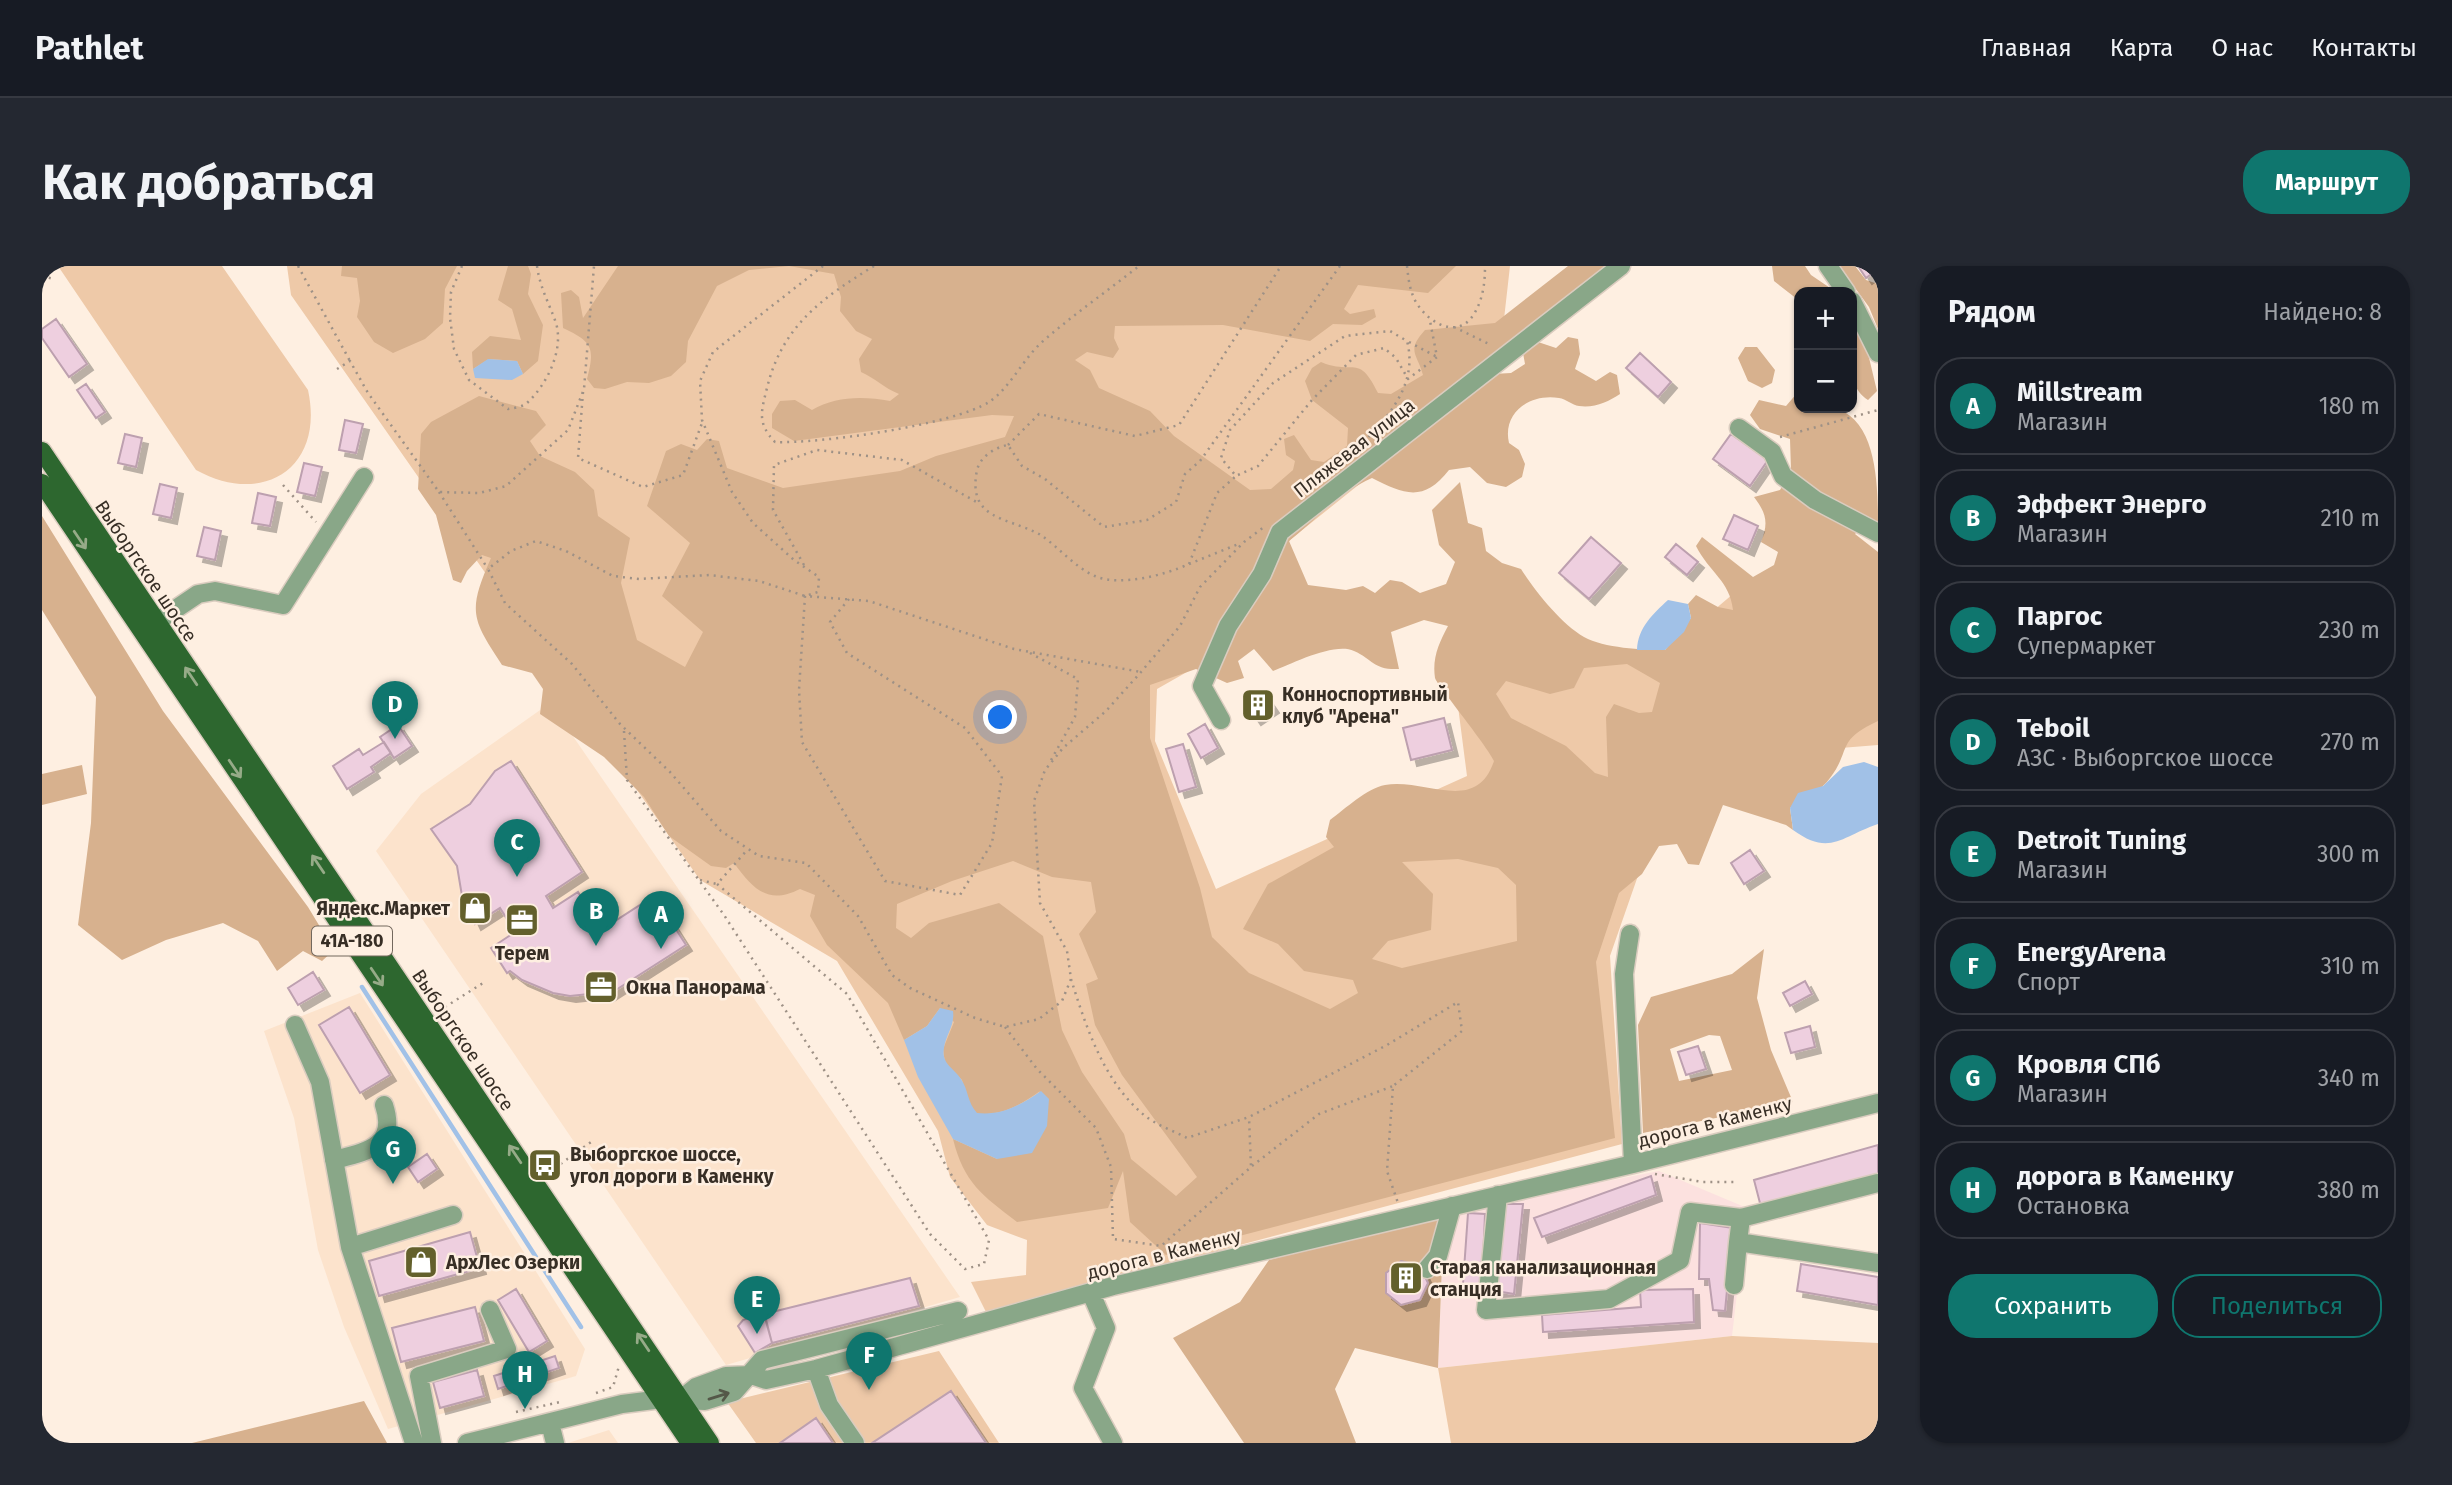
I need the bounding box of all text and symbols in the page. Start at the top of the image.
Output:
text: Pathlet [35,28,144,68]
text: Главная [1981,34,2072,62]
text: Карта [2110,34,2173,62]
text: О нас [2211,34,2273,62]
text: Контакты [2311,34,2417,62]
button: Маршрут [2243,150,2410,214]
text: Как добраться [42,153,375,212]
map controls [1794,287,1857,413]
button: + [1794,287,1857,350]
text: Рядом [1948,294,2036,330]
text: Найдено: 8 [2263,298,2382,326]
button: − [1794,350,1857,413]
text: Millstream [2017,377,2143,408]
text: A [1966,392,1980,420]
text: 180 m [2319,392,2380,420]
street label: Пляжевая улица [1289,394,1419,502]
text: Магазин [2017,408,2108,436]
text: Эффект Энерго [2017,489,2207,520]
street label: Выборгское шоссе [90,496,202,646]
text: B [1966,504,1980,532]
text: 210 m [2321,504,2380,532]
text: Магазин [2017,520,2108,548]
one-way arrow [73,530,87,549]
text: Паргос [2017,601,2102,632]
text: C [1966,616,1980,644]
text: 230 m [2319,616,2380,644]
text: Супермаркет [2017,632,2155,660]
one-way arrow [184,667,198,686]
pin: D [372,681,418,739]
place label: Конноспортивный клуб "Арена" [1282,683,1448,728]
building icon: Конноспортивный клуб "Арена" [1239,686,1277,724]
your location [983,700,1017,734]
text: Teboil [2017,713,2090,744]
text: D [1966,728,1980,756]
text: 270 m [2320,728,2380,756]
text: АЗС · Выборгское шоссе [2017,744,2273,772]
one-way arrow [228,758,242,778]
pin: C [494,819,540,877]
text: Detroit Tuning [2017,825,2186,856]
text: E [1967,840,1979,868]
text: 300 m [2317,840,2380,868]
one-way arrow [311,855,326,874]
text: Магазин [2017,856,2108,884]
pin: B [573,888,619,946]
shop icon: Яндекс.Маркет [456,889,494,927]
pin: A [638,891,684,949]
place label: Яндекс.Маркет [317,897,451,920]
office icon: Терем [503,901,541,939]
road number: 41А-180 [312,926,392,956]
text: EnergyArena [2017,937,2166,968]
place label: Терем [495,942,549,965]
text: F [1967,952,1979,980]
text: 310 m [2320,952,2380,980]
street label: Выборгское шоссе [407,965,519,1115]
one-way arrow [369,967,384,986]
office icon: Окна Панорама [582,968,620,1006]
text: Спорт [2017,968,2080,996]
place label: Окна Панорама [626,976,766,999]
text: Кровля СПб [2017,1049,2161,1080]
text: G [1966,1064,1980,1092]
text: 340 m [2318,1064,2380,1092]
text: Магазин [2017,1080,2108,1108]
street label: дорога в Каменку [1636,1092,1795,1152]
pin: G [370,1126,416,1184]
place label: Выборгское шоссе, угол дороги в Каменку [569,1143,774,1188]
one-way arrow [508,1145,522,1164]
bus stop icon: Выборгское шоссе, угол дороги в Каменку [526,1146,564,1184]
text: дорога в Каменку [2017,1161,2233,1192]
text: H [1965,1176,1981,1204]
text: 380 m [2317,1176,2380,1204]
text: Остановка [2017,1192,2130,1220]
street label: дорога в Каменку [1085,1224,1244,1284]
shop icon: АрхЛес Озерки [402,1243,440,1281]
place label: АрхЛес Озерки [445,1251,580,1274]
place label: Старая канализационная станция [1430,1256,1656,1301]
building icon: Старая канализационная станция [1387,1259,1425,1297]
button: Сохранить [1948,1274,2158,1338]
button: Поделиться [2172,1274,2382,1338]
pin: E [734,1276,780,1334]
pin: F [846,1332,892,1390]
one-way arrow [635,1333,650,1352]
pin: H [502,1351,548,1409]
one-way arrow [708,1389,730,1402]

